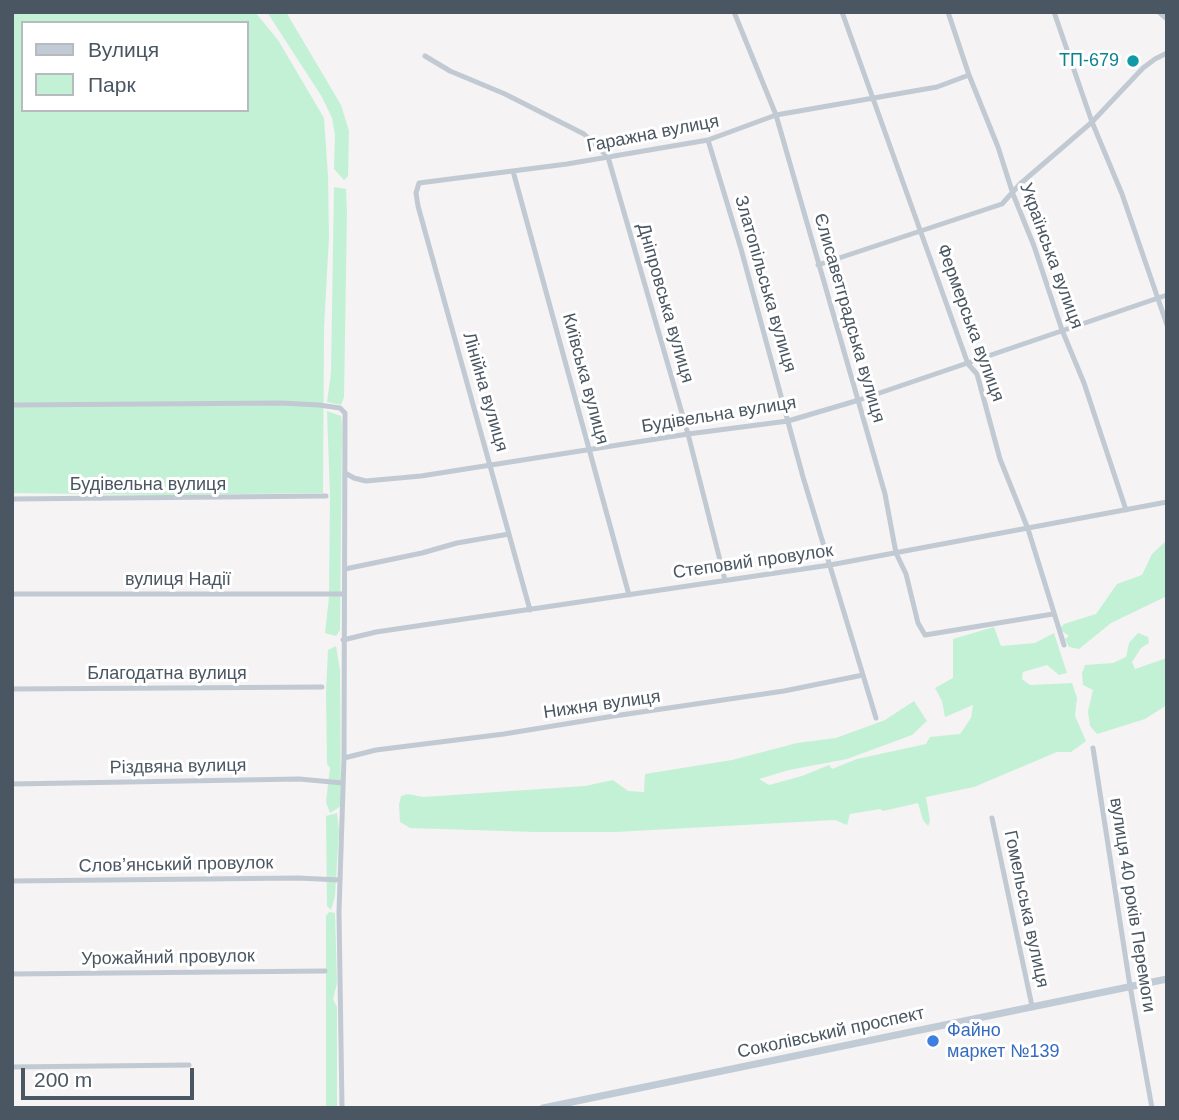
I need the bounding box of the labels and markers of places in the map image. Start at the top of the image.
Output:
place label: ТП-679 [1059,50,1119,72]
marker: ТП-679 [1125,53,1141,69]
place label: Файно маркет №139 [947,1020,1059,1062]
marker: Файно маркет №139 [925,1033,941,1049]

